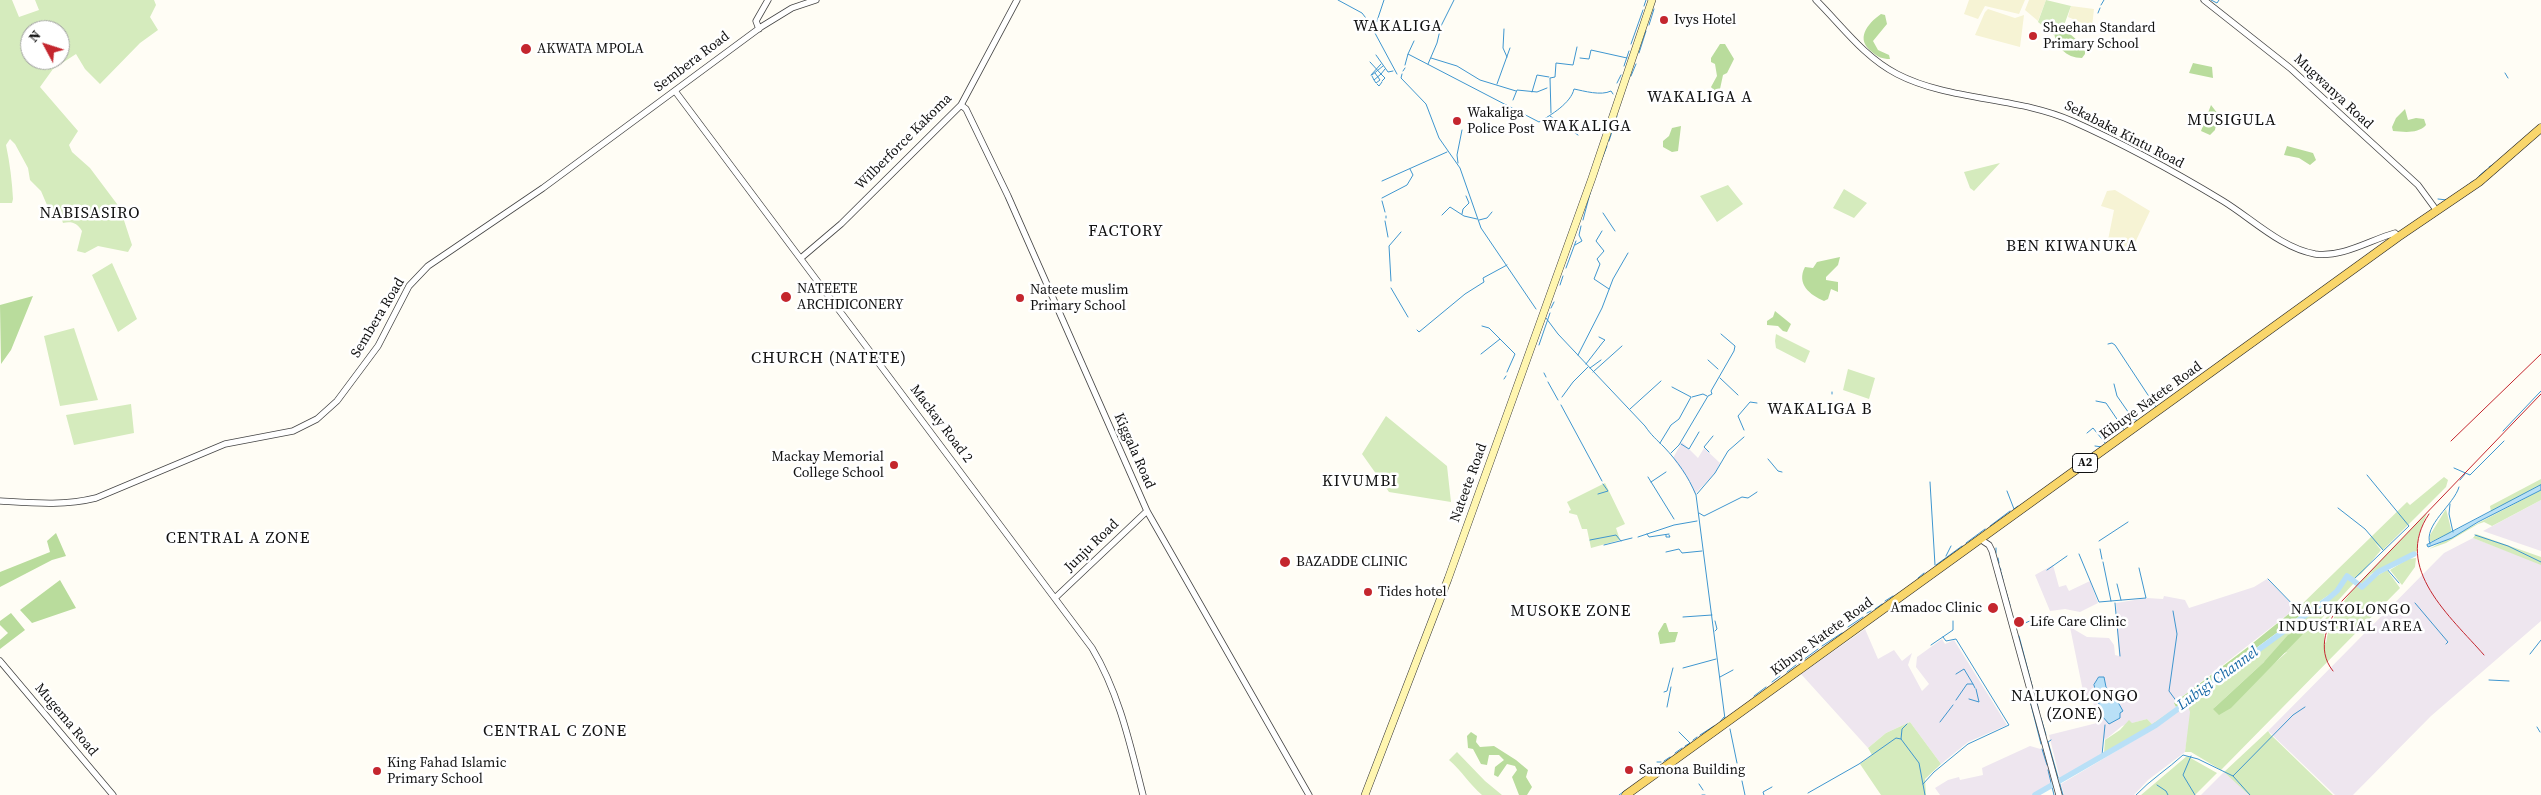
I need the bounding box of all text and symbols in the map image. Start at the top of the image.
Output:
place label: Ivys Hotel [1674,12,1736,28]
marker: Ivys Hotel [1658,14,1670,26]
district label: WAKALIGA [1352,17,1444,37]
north arrow [20,20,70,70]
place label: Sheehan Standard Primary School [2043,20,2155,52]
text: N [23,26,45,46]
street label: Sembera Road [651,28,733,96]
marker: Sheehan Standard Primary School [2027,30,2039,42]
place label: AKWATA MPOLA [537,41,644,57]
marker: AKWATA MPOLA [519,42,533,56]
street label: Mugwanya Road [2290,51,2376,133]
district label: WAKALIGA A [1646,88,1754,108]
street label: Wilberforce Kakoma [852,90,956,194]
street label: Sekabaka Kintu Road [2061,98,2187,172]
place label: Wakaliga Police Post [1467,105,1534,138]
district label: MUSIGULA [2186,111,2278,131]
marker: Wakaliga Police Post [1451,115,1463,127]
district label: WAKALIGA [1541,117,1633,137]
district label: NABISASIRO [38,204,142,224]
district label: FACTORY [1087,222,1165,242]
district label: BEN KIWANUKA [2005,237,2139,257]
street label: Sembera Road [348,275,408,361]
place label: NATEETE ARCHDICONERY [797,281,904,314]
place label: Nateete muslim Primary School [1030,282,1129,314]
marker: NATEETE ARCHDICONERY [779,290,793,304]
marker: Nateete muslim Primary School [1014,292,1026,304]
district label: CHURCH (NATETE) [749,349,909,369]
street label: Kibuye Natete Road [2097,358,2205,444]
street label: Mackay Road 2 [906,382,976,466]
district label: WAKALIGA B [1766,400,1874,420]
street label: Kiggala Road [1110,411,1158,491]
street label: Nateete Road [1447,441,1491,525]
place label: Mackay Memorial College School [772,449,884,482]
road number: A2 [2072,453,2098,472]
marker: Mackay Memorial College School [888,459,900,471]
district label: KIVUMBI [1321,472,1399,492]
street label: Junju Road [1062,516,1122,576]
district label: CENTRAL A ZONE [164,529,312,549]
place label: BAZADDE CLINIC [1296,554,1407,570]
marker: BAZADDE CLINIC [1278,555,1292,569]
place label: Tides hotel [1378,584,1447,600]
marker: Tides hotel [1362,586,1374,598]
street label: Kibuye Natete Road [1768,594,1876,680]
place label: Amadoc Clinic [1891,600,1982,616]
marker: Amadoc Clinic [1986,601,2000,615]
district label: NALUKOLONGO INDUSTRIAL AREA [2277,601,2425,636]
district label: MUSOKE ZONE [1509,602,1633,622]
place label: Life Care Clinic [2030,614,2126,630]
marker: Life Care Clinic [2012,615,2026,629]
water label: Lubigi Channel [2174,644,2262,714]
street label: Mugema Road [31,680,101,760]
district label: NALUKOLONGO (ZONE) [2010,687,2140,725]
district label: CENTRAL C ZONE [481,722,629,742]
place label: King Fahad Islamic Primary School [387,755,506,788]
place label: Samona Building [1639,762,1745,778]
marker: Samona Building [1623,764,1635,776]
marker: King Fahad Islamic Primary School [371,765,383,777]

